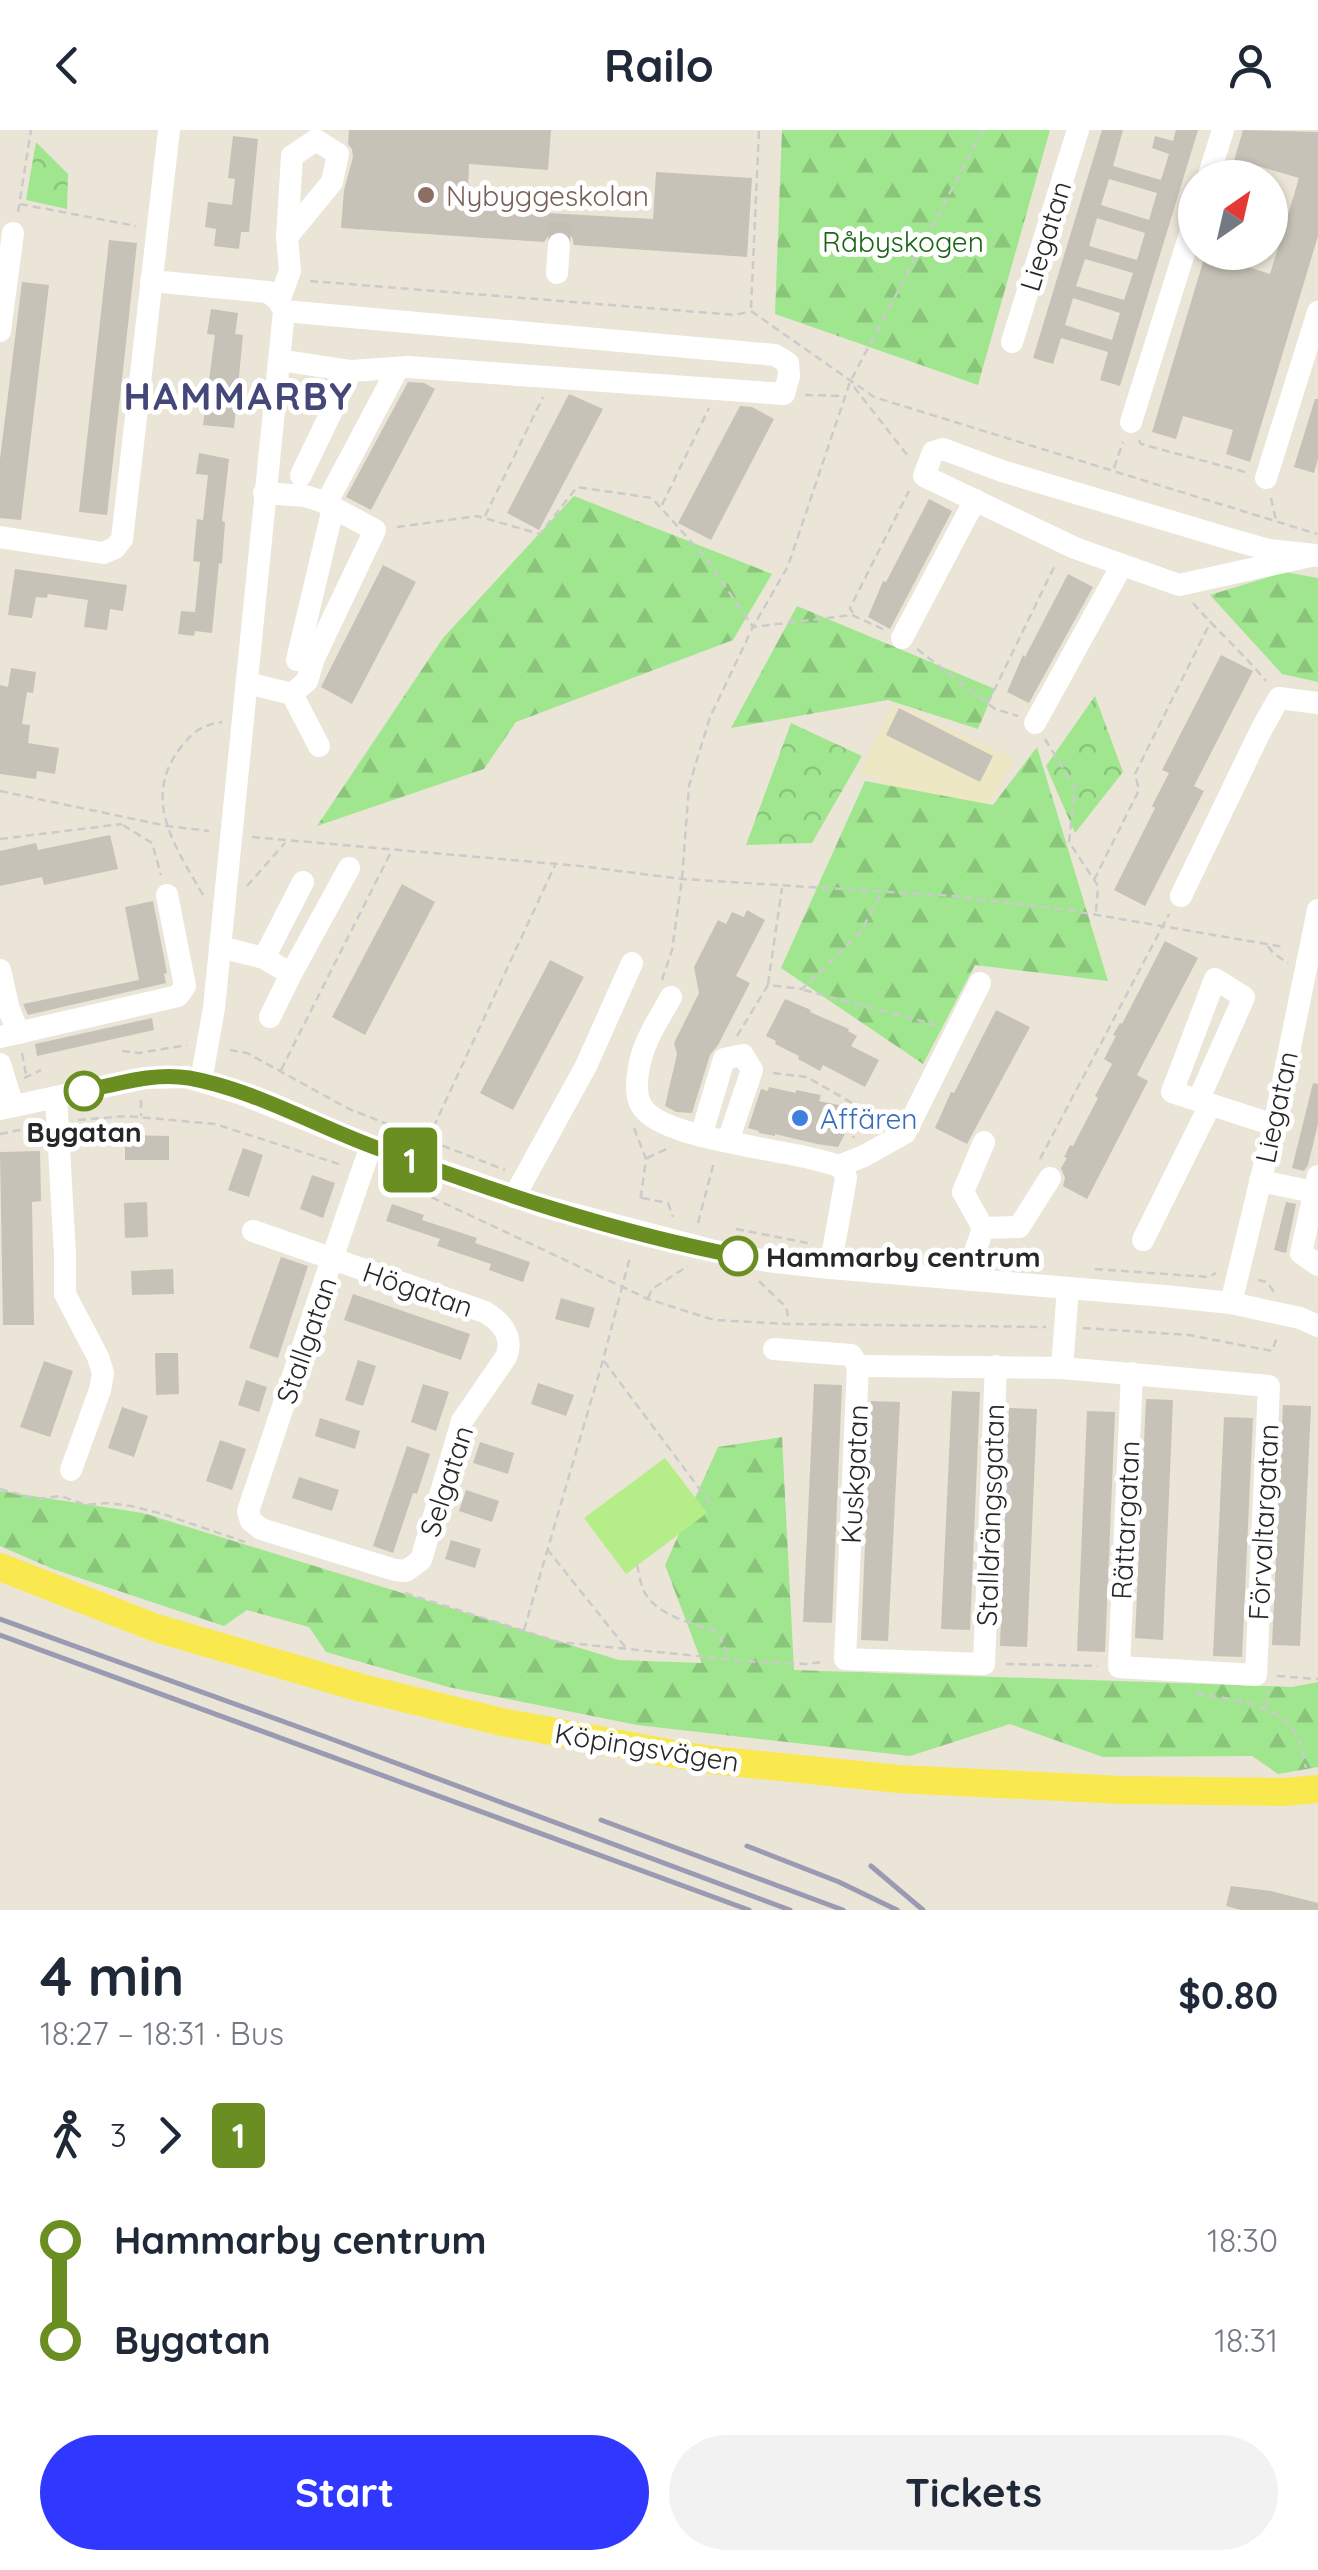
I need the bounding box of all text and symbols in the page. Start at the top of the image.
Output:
text: Railo [604,37,714,93]
icon: back [40,38,95,93]
icon: person [1223,38,1278,93]
north arrow [1178,160,1288,270]
map controls [1178,160,1288,270]
street label: Liegatan [1012,177,1078,295]
place label: Nybyggeskolan [446,178,649,213]
marker: Nybyggeskolan [415,184,437,206]
park label: Råbyskogen [822,224,984,259]
district label: HAMMARBY [124,372,354,420]
street label: Liegatan [1247,1048,1305,1166]
marker: Bygatan [65,1072,103,1110]
place label: Affären [820,1101,917,1136]
marker: Affären [789,1107,811,1129]
place label: Bygatan [26,1114,142,1149]
line badge: 1 [378,1128,442,1192]
text: 1 [403,1138,417,1182]
marker: Hammarby centrum [719,1237,757,1275]
place label: Hammarby centrum [766,1239,1041,1274]
street label: Högatan [358,1254,478,1324]
street label: Stallgatan [268,1272,344,1408]
street label: Kuskgatan [833,1403,875,1545]
street label: Stalldrängsgatan [969,1403,1011,1627]
street label: Selgatan [412,1421,480,1541]
street label: Förvaltargatan [1240,1423,1286,1621]
street label: Rättargatan [1103,1440,1147,1600]
street label: Köpingsvägen [552,1715,742,1779]
text: 4 min [40,1941,184,2010]
text: $0.80 [1178,1971,1278,2019]
text: 18:27 – 18:31 · Bus [40,2013,284,2053]
icon: walk [40,2108,95,2163]
icon: forward [142,2108,197,2163]
text: 1 [232,2113,245,2157]
text: 3 [110,2115,127,2155]
text: Hammarby centrum [114,2216,487,2264]
text: 18:30 [1207,2220,1278,2260]
text: Bygatan [114,2316,271,2364]
text: 18:31 [1214,2320,1278,2360]
button: Start [40,2435,649,2550]
button: Tickets [669,2435,1278,2550]

